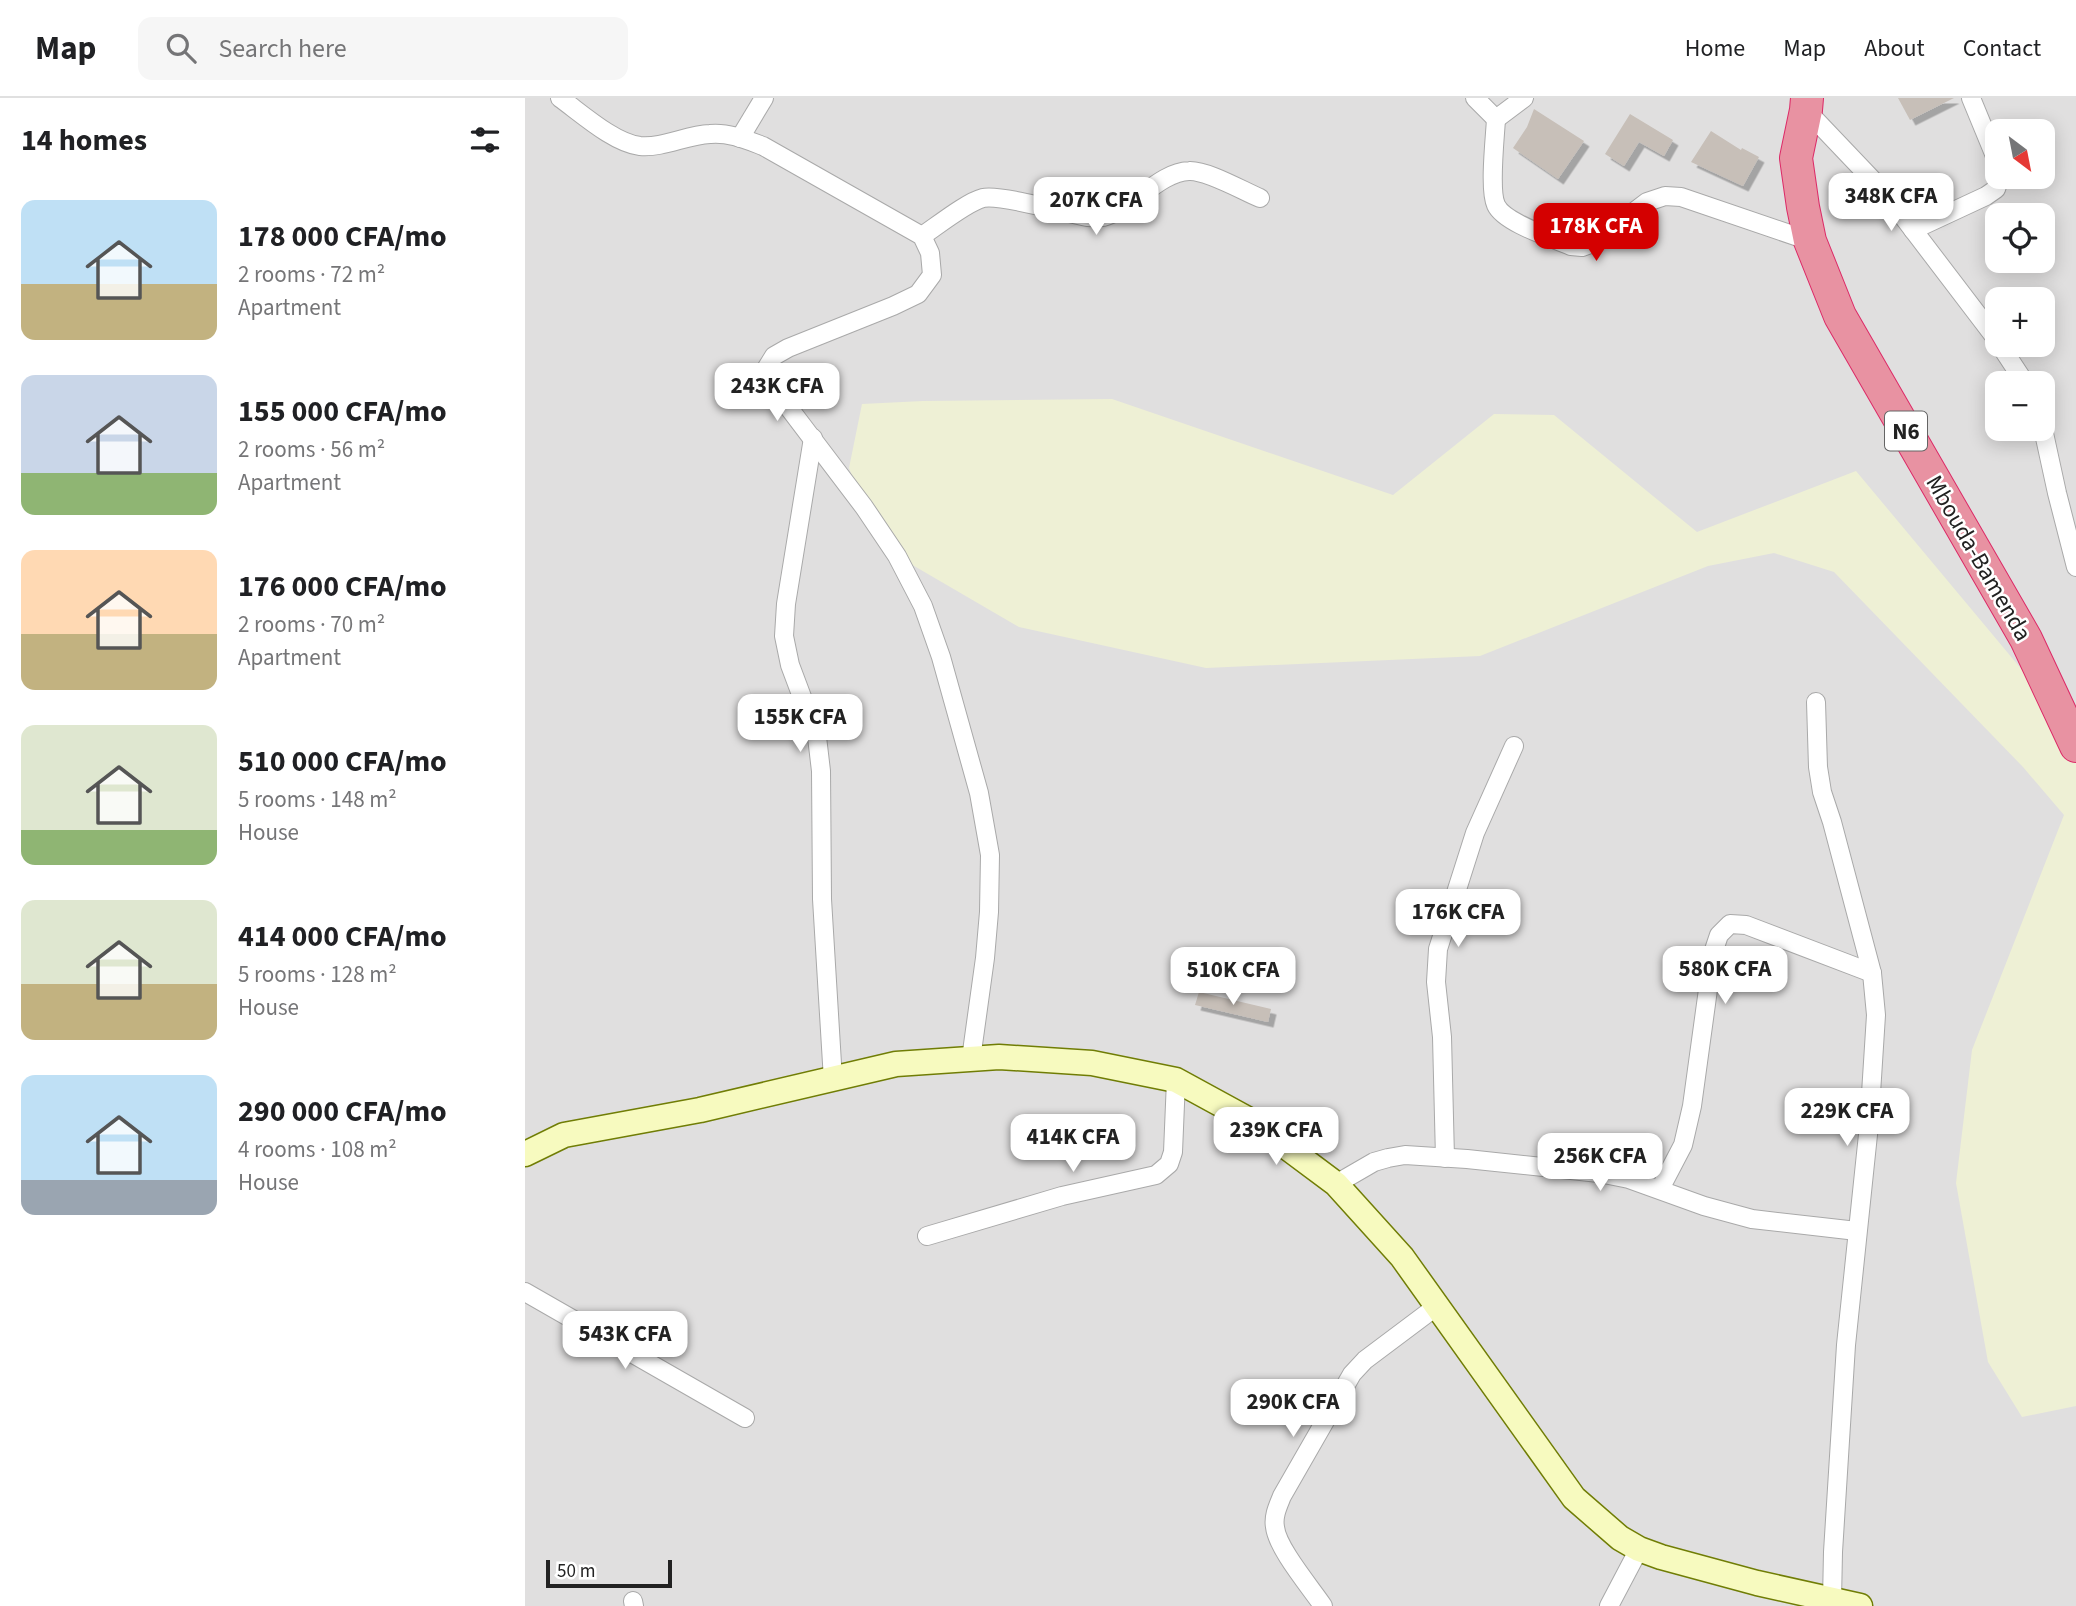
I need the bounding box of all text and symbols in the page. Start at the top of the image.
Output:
search box [138,17,628,80]
text: Map [35,25,96,72]
icon: search [162,29,200,67]
text: Search here [218,30,347,67]
text: Home [1685,31,1745,66]
text: Map [1783,31,1826,66]
text: About [1864,31,1925,66]
text: Contact [1963,31,2041,66]
text: 14 homes [21,119,147,162]
north arrow [1985,119,2055,189]
map controls [1985,119,2055,441]
icon: filters [466,121,504,159]
pin: 348K CFA [1819,174,1963,233]
pin: 207K CFA [1024,178,1168,237]
text: 348K CFA [1845,179,1937,212]
text: 207K CFA [1050,183,1142,216]
button: locate [1985,203,2055,273]
pin: 178K CFA [1524,204,1668,263]
text: 178K CFA [1550,209,1642,242]
text: 178 000 CFA/mo [238,215,447,258]
icon: home [77,228,161,312]
text: 2 rooms · 72 m² [238,258,385,291]
button: + [1985,287,2055,357]
text: Apartment [238,291,341,324]
pin: 243K CFA [705,364,849,423]
text: 243K CFA [731,369,823,402]
button: − [1985,371,2055,441]
text: 155 000 CFA/mo [238,390,447,433]
icon: home [77,403,161,487]
road number: N6 [1885,412,1927,450]
text: 2 rooms · 56 m² [238,433,385,466]
text: Apartment [238,466,341,499]
street label: Mbouda-Bamenda [1917,469,2040,648]
text: 176 000 CFA/mo [238,565,447,608]
icon: home [77,578,161,662]
text: 2 rooms · 70 m² [238,608,385,641]
text: Apartment [238,641,341,674]
pin: 155K CFA [728,694,872,754]
text: 155K CFA [754,700,846,733]
text: 510 000 CFA/mo [238,740,447,783]
icon: home [77,753,161,837]
text: 5 rooms · 148 m² [238,783,397,816]
text: House [238,816,299,849]
pin: 176K CFA [1386,890,1530,949]
text: 176K CFA [1412,895,1504,928]
text: 414 000 CFA/mo [238,915,447,958]
icon: home [77,928,161,1012]
pin: 580K CFA [1653,946,1797,1006]
pin: 510K CFA [1161,948,1305,1007]
text: 580K CFA [1679,952,1771,985]
text: 510K CFA [1187,953,1279,986]
text: 5 rooms · 128 m² [238,958,397,991]
text: House [238,991,299,1024]
pin: 229K CFA [1775,1088,1919,1148]
text: 290 000 CFA/mo [238,1090,447,1133]
text: 229K CFA [1801,1094,1893,1127]
icon: home [77,1103,161,1187]
pin: 239K CFA [1204,1108,1348,1167]
text: 239K CFA [1230,1113,1322,1146]
pin: 414K CFA [1001,1114,1145,1174]
text: 414K CFA [1027,1120,1119,1153]
text: 4 rooms · 108 m² [238,1133,397,1166]
pin: 256K CFA [1528,1134,1672,1193]
text: 256K CFA [1554,1139,1646,1172]
text: House [238,1166,299,1199]
pin: 543K CFA [553,1312,697,1371]
text: 543K CFA [579,1317,671,1350]
pin: 290K CFA [1221,1380,1365,1439]
text: 290K CFA [1247,1385,1339,1418]
scale bar [546,1557,672,1589]
text: 50 m [557,1558,595,1585]

